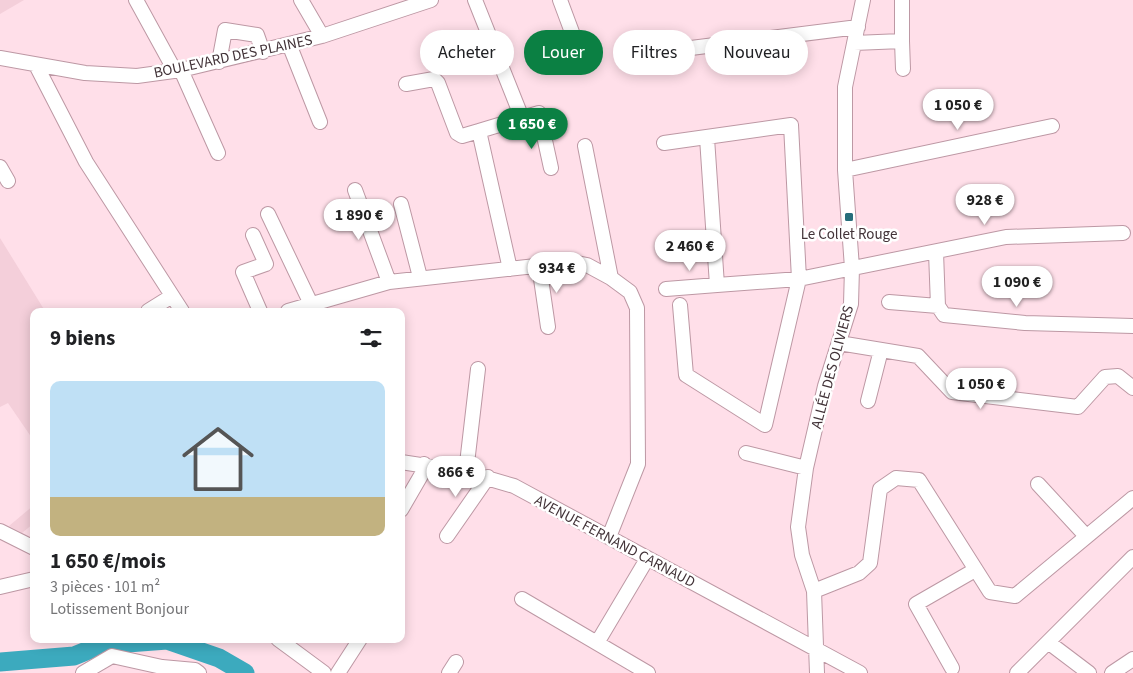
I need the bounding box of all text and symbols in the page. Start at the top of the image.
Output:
street label: BOULEVARD DES PLAINES [152,29,314,84]
chip: Acheter [420,30,514,75]
chip: Louer [524,30,603,75]
chip: Filtres [613,30,695,75]
chip: Nouveau [705,30,808,75]
pin: 1 050 € [912,88,1004,131]
text: 1 050 € [934,94,982,116]
pin: 1 650 € [486,108,578,150]
text: 1 650 € [508,113,556,135]
pin: 928 € [950,184,1020,226]
text: 928 € [967,189,1004,211]
pin: 1 890 € [313,198,405,241]
text: 1 890 € [335,204,383,226]
marker: Le Collet Rouge [843,211,855,223]
place label: Le Collet Rouge [801,224,897,245]
pin: 2 460 € [644,230,736,272]
text: 2 460 € [666,235,714,257]
pin: 934 € [522,252,592,294]
text: 934 € [539,257,576,279]
pin: 1 090 € [971,266,1063,308]
text: 1 090 € [993,271,1041,293]
street label: ALLÉE DES OLIVIERS [806,303,859,431]
text: 9 biens [50,323,115,353]
icon: filters [357,324,385,352]
pin: 1 050 € [935,368,1027,410]
text: 1 050 € [957,373,1005,395]
icon: home [173,414,263,504]
pin: 866 € [421,456,491,498]
text: 866 € [438,461,475,483]
street label: AVENUE FERNAND CARNAUD [531,490,699,593]
text: 1 650 €/mois [50,546,166,576]
text: 3 pièces · 101 m² [50,576,160,598]
text: Lotissement Bonjour [50,598,189,620]

